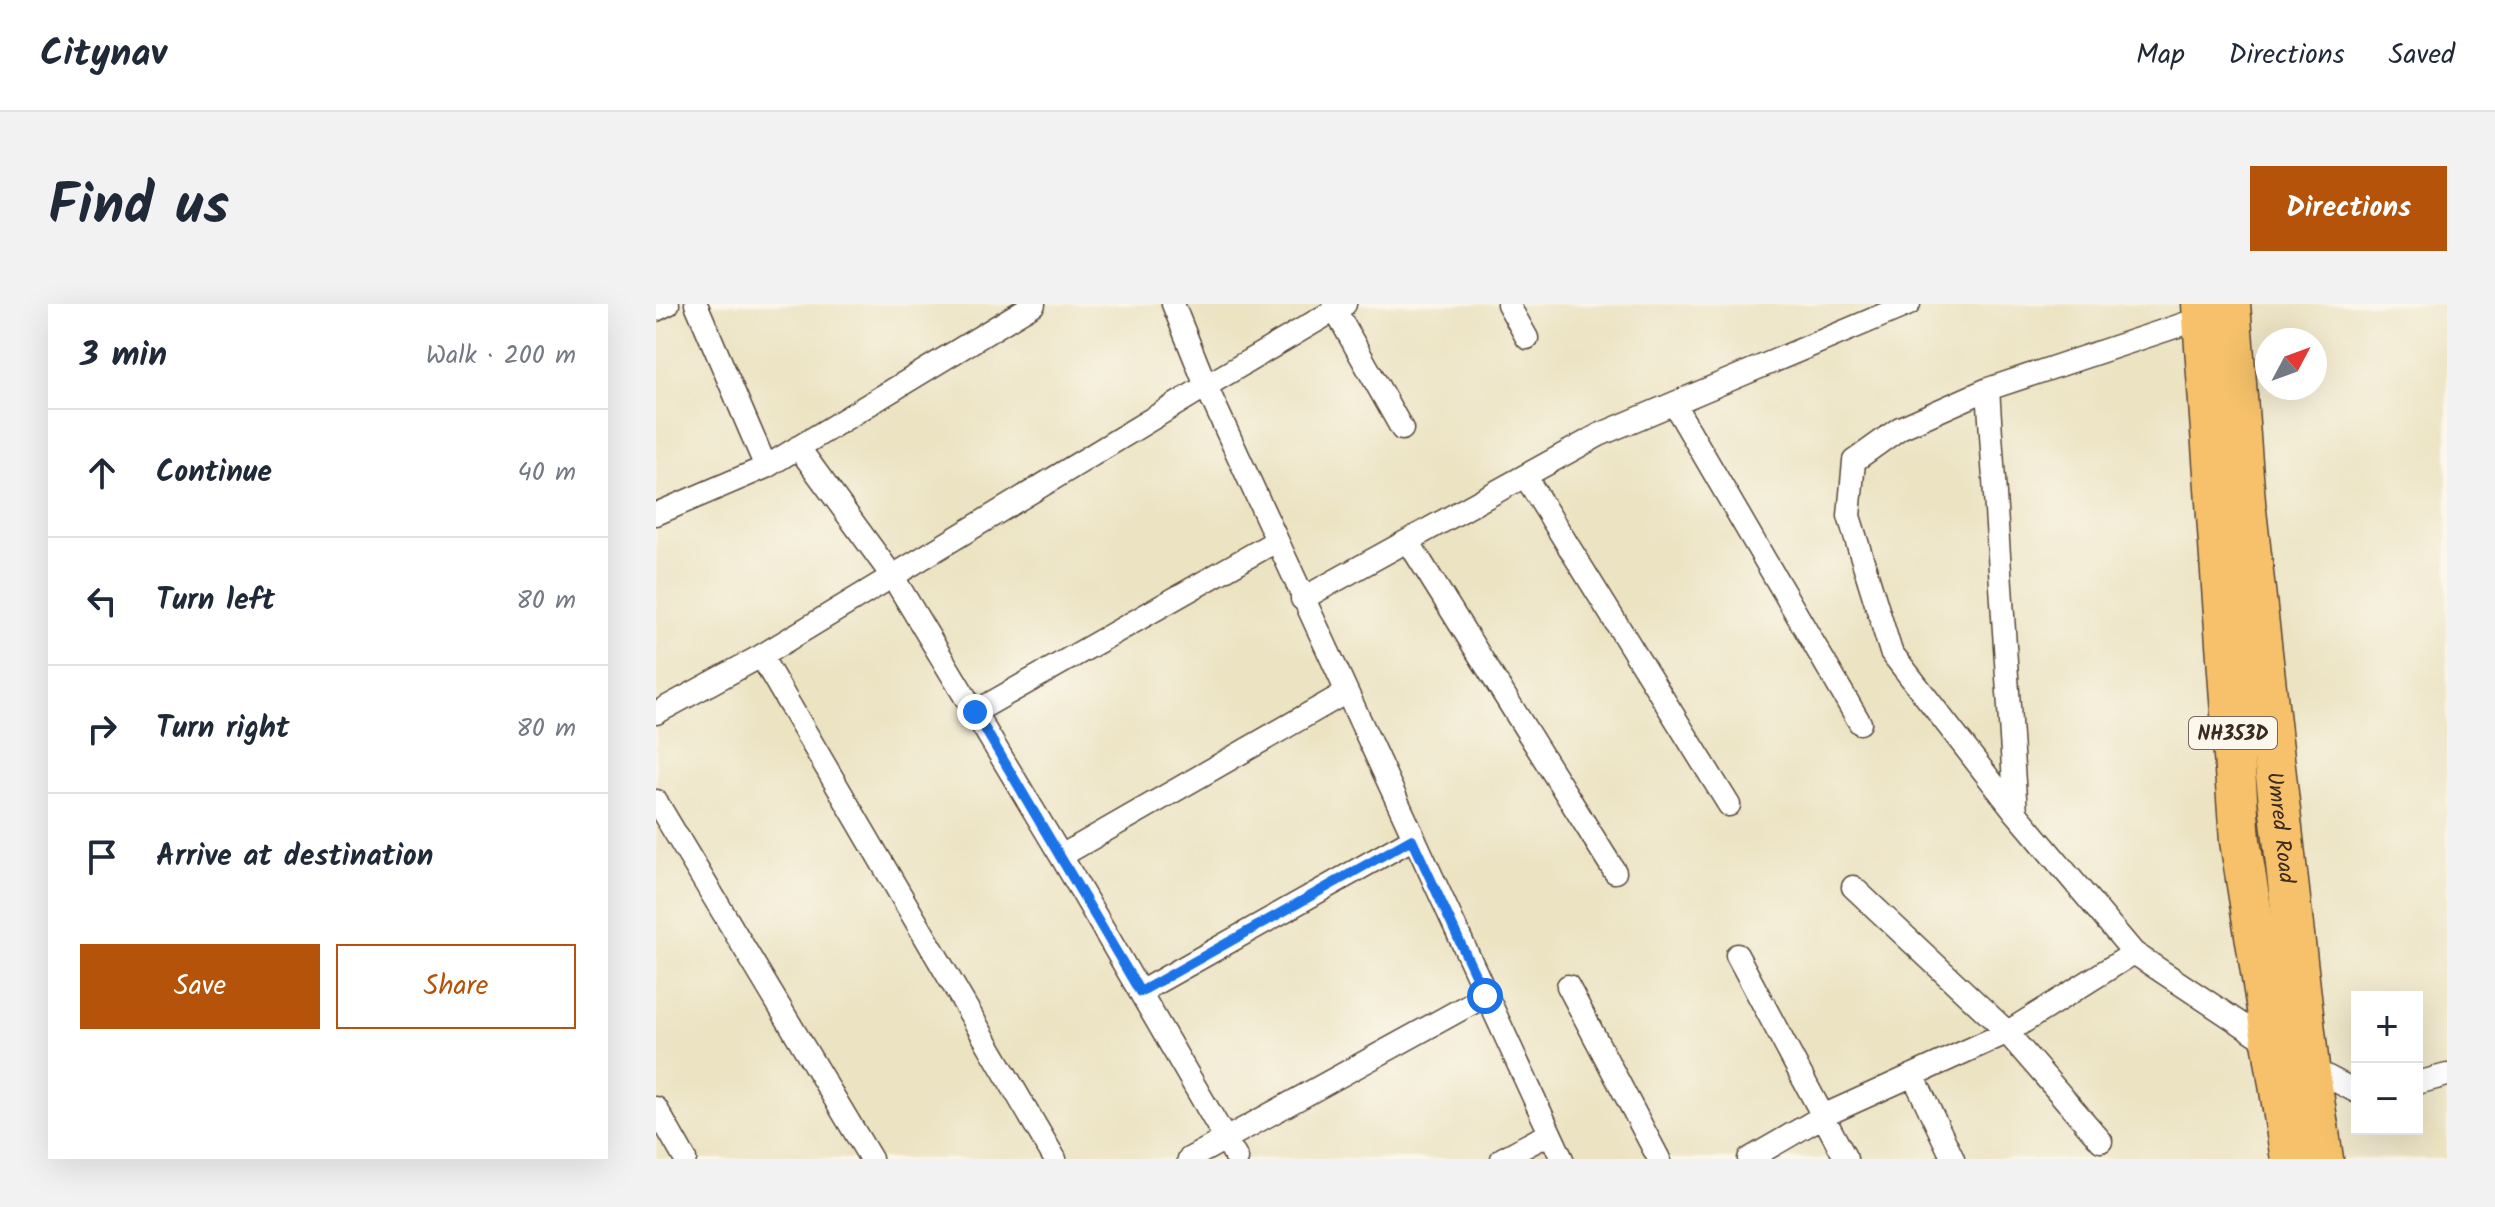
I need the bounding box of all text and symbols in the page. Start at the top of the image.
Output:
text: Citynav [40,25,167,85]
text: Map [2136,33,2185,78]
text: Directions [2229,33,2345,78]
text: Saved [2389,33,2455,78]
text: Find us [48,163,229,253]
button: Directions [2250,166,2447,251]
north arrow [2255,328,2327,400]
text: 3 min [80,329,167,383]
text: Walk · 200 m [426,335,576,377]
text: Continue [156,449,272,497]
icon: ahead [80,451,124,495]
text: 40 m [518,452,576,494]
text: Turn left [156,577,275,625]
icon: left [80,579,124,623]
text: 80 m [516,580,576,622]
route end [957,694,993,730]
text: Turn right [156,705,289,753]
icon: right [80,707,124,751]
text: 80 m [516,708,576,750]
road number: NH353D [2189,717,2277,749]
street label: Umred Road [2256,770,2303,886]
text: Arrive at destination [156,833,433,881]
icon: arrive [80,835,124,879]
button: Save [80,944,320,1029]
button: Share [336,944,576,1029]
route start [1467,978,1503,1014]
map controls [2351,991,2423,1135]
button: + [2351,991,2423,1063]
button: − [2351,1063,2423,1135]

